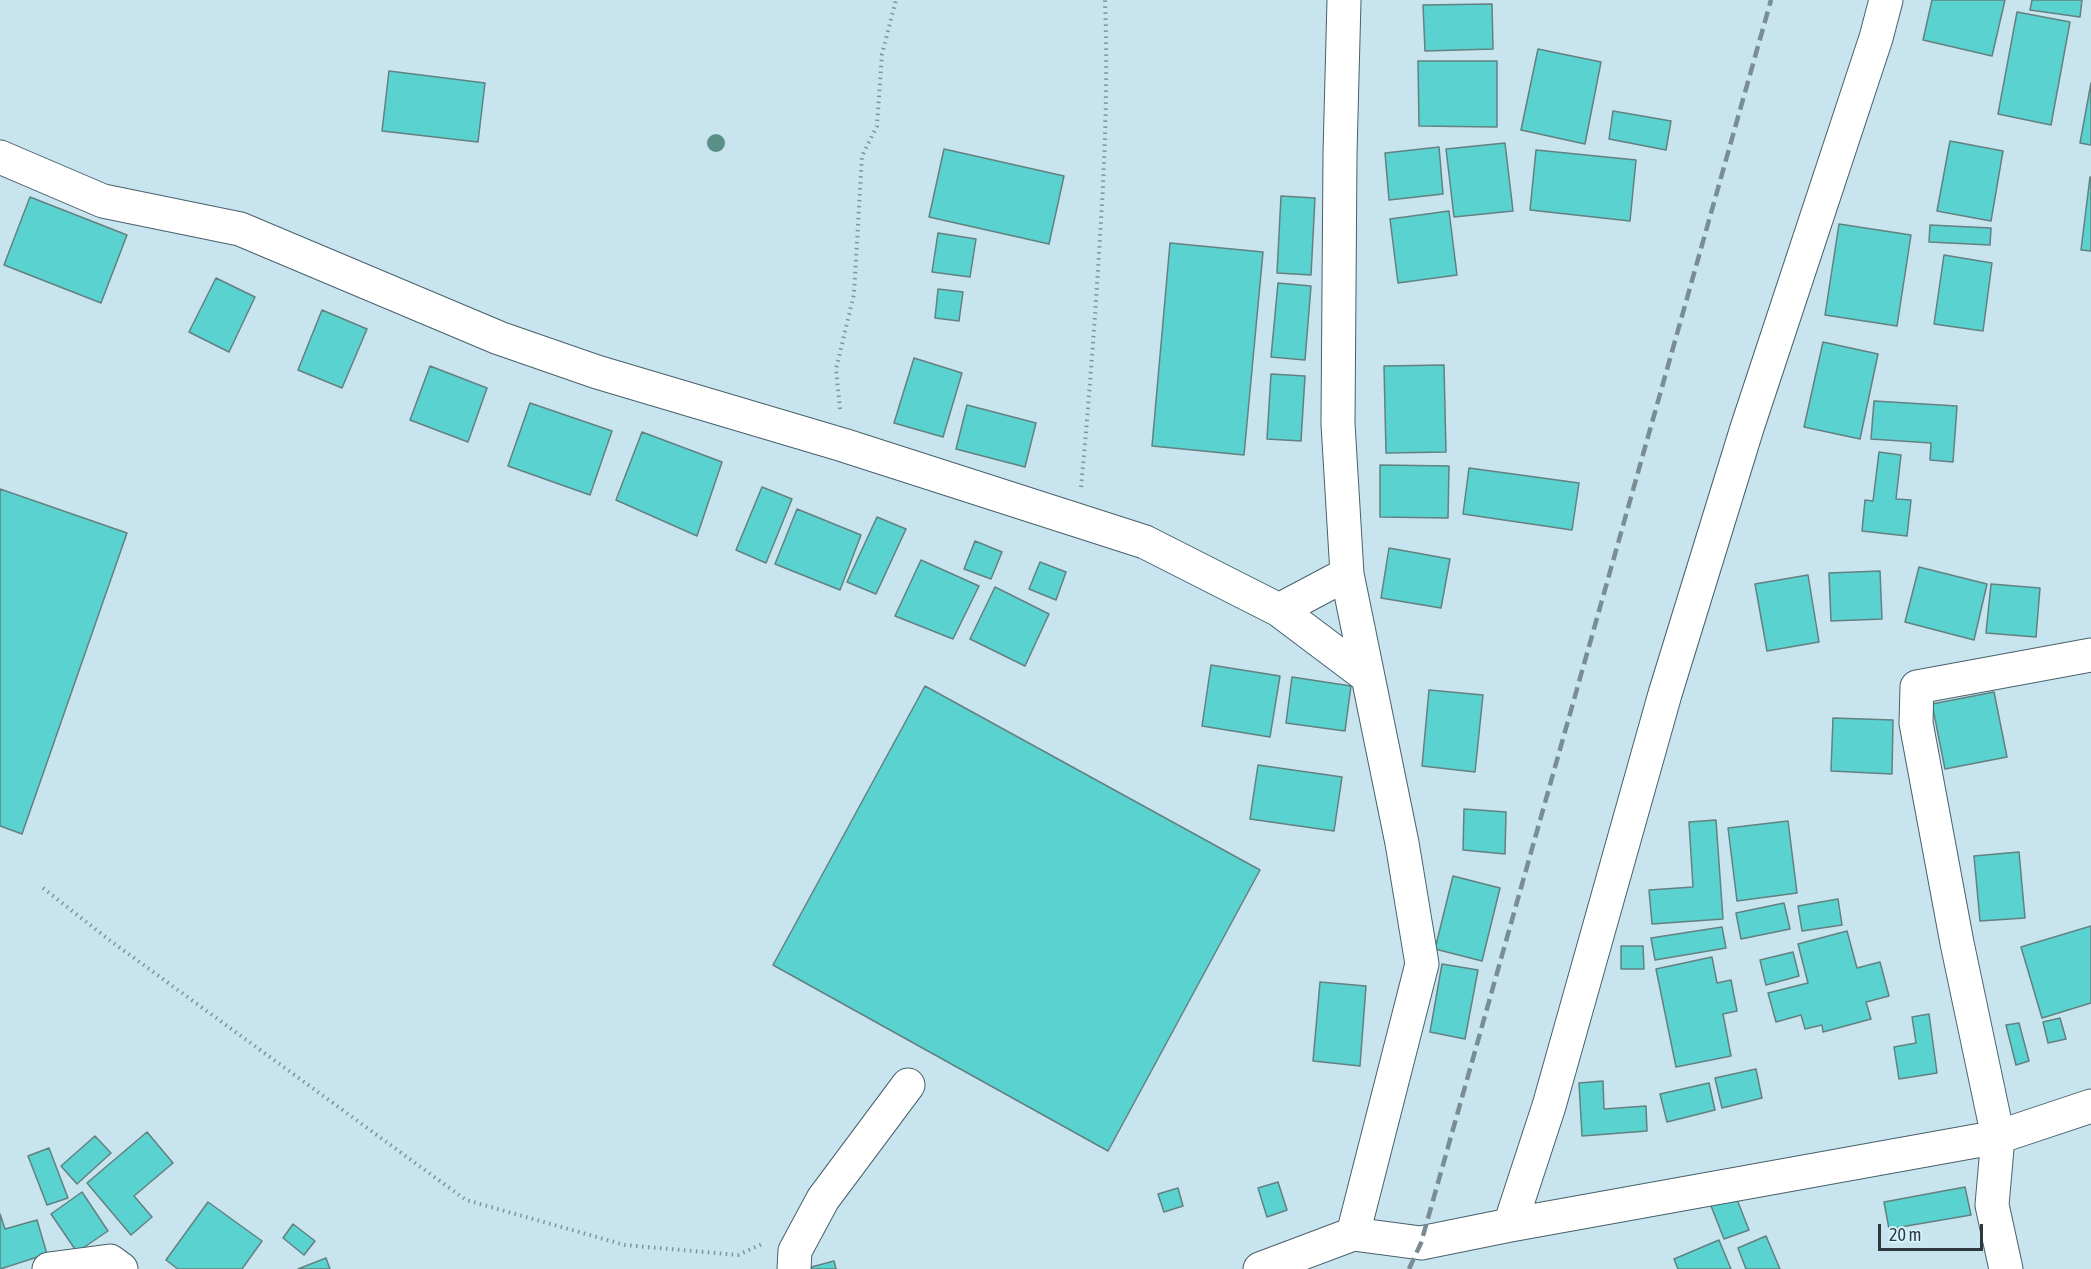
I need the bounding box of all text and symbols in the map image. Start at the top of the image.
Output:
scale bar [1881,1212,1986,1250]
text: 20 m [1889,1224,1921,1245]

